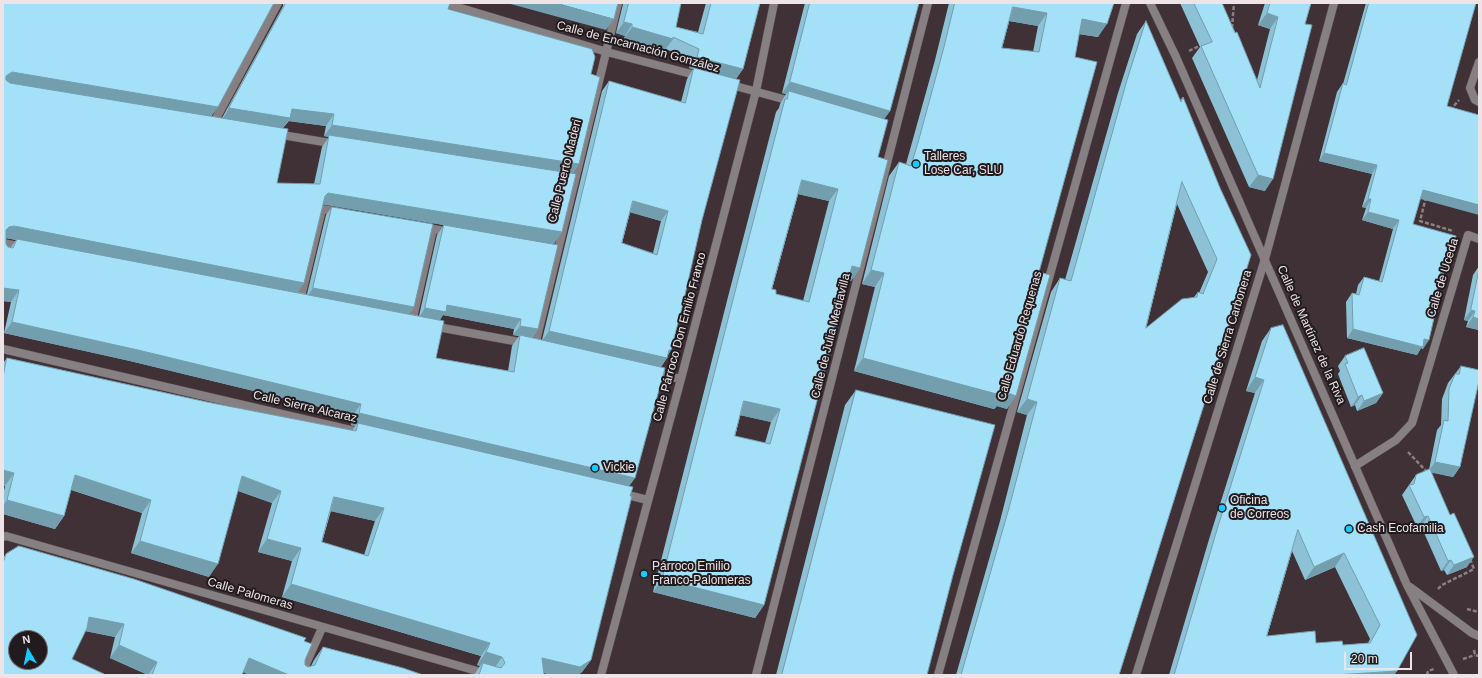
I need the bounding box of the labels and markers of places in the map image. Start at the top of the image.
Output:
place label: Talleres Lose Car, SLU [924,150,1002,178]
marker: Talleres Lose Car, SLU [911,159,921,169]
place label: Vickie [603,461,635,475]
marker: Vickie [590,463,600,473]
place label: Oficina de Correos [1230,494,1289,522]
marker: Oficina de Correos [1217,503,1227,513]
place label: Cash Ecofamilia [1357,522,1444,536]
marker: Cash Ecofamilia [1344,524,1354,534]
place label: Párroco Emilio Franco-Palomeras [652,560,751,588]
marker: Párroco Emilio Franco-Palomeras [639,569,649,579]

